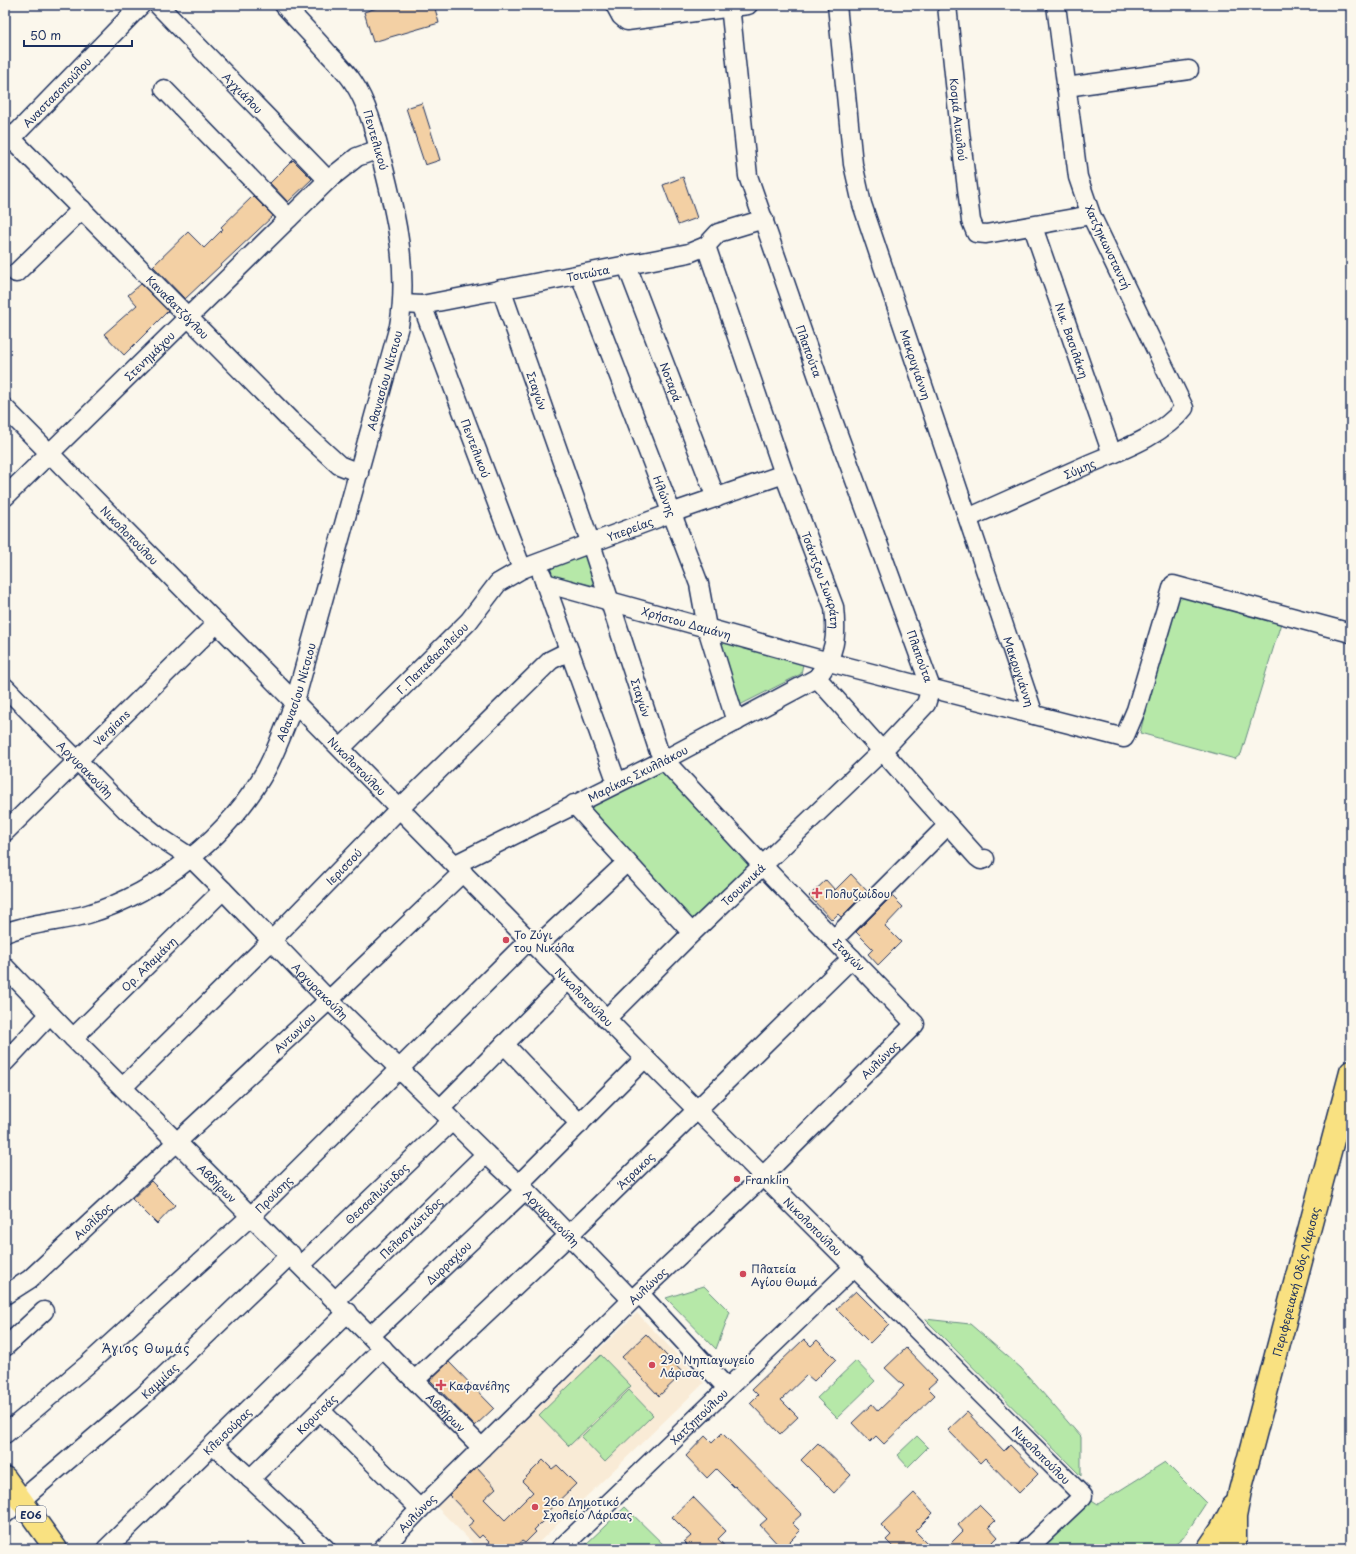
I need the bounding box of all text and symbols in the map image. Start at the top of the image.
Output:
scale bar [24,22,132,48]
text: 50 m [30,26,61,44]
street label: Αναστασοπούλου [18,53,95,131]
street label: Αγχιάλου [219,68,267,117]
street label: Κοσμά Αιτωλού [946,77,972,162]
street label: Πεντελικού [359,108,393,172]
street label: Χατζηκωνσταντή [1081,202,1135,292]
street label: Τσιτώτα [565,260,611,285]
street label: Καναβατζόγλου [143,271,213,342]
street label: Νικ. Βασιλάκη [1051,300,1093,380]
street label: Πλαπούτα [792,322,826,380]
street label: Στενημάχου [120,327,178,384]
street label: Μακρυγιάννη [896,327,936,402]
street label: Αθανασίου Νίτσιου [362,328,406,432]
street label: Νοταρά [656,360,687,404]
street label: Σταγών [522,369,552,413]
street label: Πεντελικού [457,416,495,480]
street label: Σύμης [1061,454,1098,483]
street label: Ηλώνης [649,473,681,520]
street label: Νικολοπούλου [97,502,163,568]
street label: Υπερείας [604,512,656,545]
street label: Τσάντζου Σωκράτη [798,529,844,629]
street label: Χρήστου Δαμάνη [640,602,733,643]
street label: Γ. Παπαβασιλείου [392,618,472,697]
street label: Πλαπούτα [903,627,937,685]
street label: Μακρυγιάννη [1000,634,1039,709]
street label: Αθανασίου Νίτσιου [272,641,319,744]
street label: Σταγών [627,676,655,720]
street label: Vergians [89,705,133,749]
street label: Νικολοπούλου [324,732,390,799]
street label: Αργυρακούλη [54,737,118,801]
street label: Μαρίκας Σκυλλάκου [585,740,690,805]
street label: Ιερισσού [322,844,365,888]
street label: Τσουκνικά [717,859,769,910]
place label: Πολυζωίδου [825,885,890,902]
marker: Πολυζωίδου [812,888,822,898]
place label: Το Ζύγι του Νικόλα [514,926,575,956]
street label: Ορ. Αλαμάνη [117,932,180,995]
marker: Το Ζύγι του Νικόλα [501,935,511,945]
street label: Σταγών [829,935,869,975]
street label: Αργυρακούλη [288,959,353,1023]
street label: Νικολοπούλου [552,963,617,1030]
street label: Αντωνίου [270,1009,319,1056]
street label: Αυλώνος [856,1036,903,1083]
street label: Άτρακος [613,1148,658,1193]
street label: Θεσσαλιώτιδος [341,1158,412,1228]
street label: Αβδήρων [194,1159,241,1206]
street label: Προύσης [251,1171,296,1216]
place label: Franklin [745,1171,789,1188]
marker: Franklin [732,1174,742,1184]
street label: Αργυρακούλη [520,1185,584,1250]
street label: Πελασγιώτιδος [375,1193,446,1262]
street label: Νικολοπούλου [780,1193,846,1259]
street label: Αιολίδος [69,1198,116,1243]
street label: Περιφερειακή Οδός Λάρισας [1267,1205,1324,1358]
street label: Δυρραχίου [422,1237,475,1288]
place label: Πλατεία Αγίου Θωμά [751,1260,818,1290]
street label: Αυλώνος [624,1263,671,1308]
marker: Πλατεία Αγίου Θωμά [738,1269,748,1279]
district label: Άγιος Θωμάς [102,1339,190,1357]
place label: 29ο Νηπιαγωγείο Λάρισας [660,1351,754,1381]
street label: Καμμίας [137,1358,182,1402]
marker: 29ο Νηπιαγωγείο Λάρισας [647,1360,657,1370]
place label: Καφανέλης [449,1377,510,1394]
marker: Καφανέλης [436,1380,446,1390]
street label: Χατζηπούλιου [666,1384,731,1448]
street label: Αβδήρων [423,1389,470,1436]
street label: Κορυτσάς [292,1390,341,1438]
street label: Κλεισούρας [199,1403,255,1458]
street label: Νικολοπούλου [1008,1421,1075,1488]
street label: Αυλώνος [394,1489,440,1536]
place label: 26ο Δημοτικό Σχολείο Λάρισας [543,1493,633,1523]
marker: 26ο Δημοτικό Σχολείο Λάρισας [530,1502,540,1512]
road number: ΕΟ6 [16,1506,46,1522]

